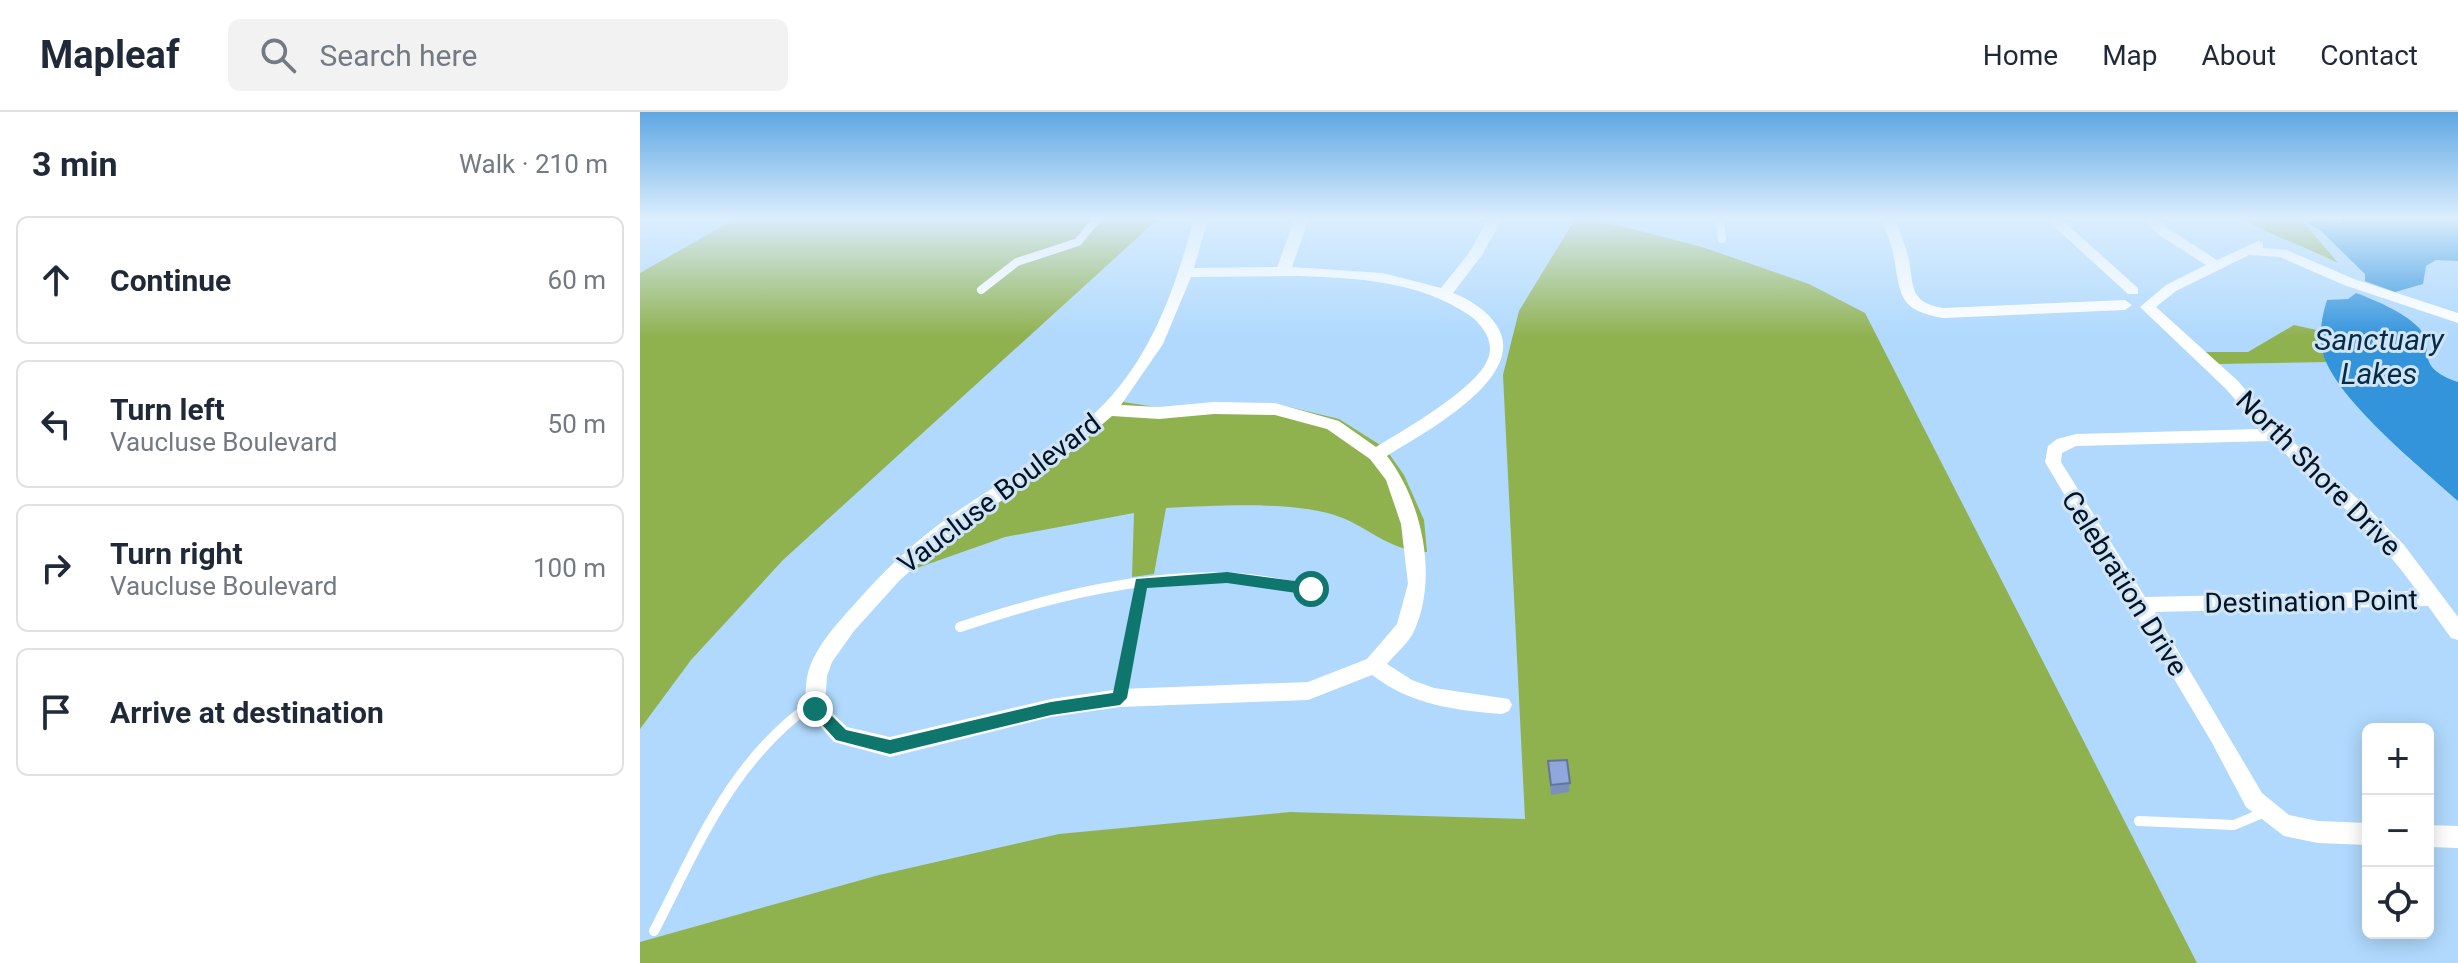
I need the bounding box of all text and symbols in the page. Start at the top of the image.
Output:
search box [228,19,788,91]
text: Mapleaf [40,33,180,77]
icon: search [256,33,300,77]
text: Search here [320,38,477,73]
text: Home [1983,39,2058,72]
text: Map [2102,39,2158,72]
text: About [2202,39,2276,72]
text: Contact [2320,39,2418,72]
text: 3 min [32,144,117,184]
text: Walk · 210 m [459,149,608,179]
icon: ahead [34,258,78,302]
text: Continue [110,263,231,298]
text: 60 m [548,265,606,295]
water label: Sanctuary Lakes [2314,322,2445,391]
street label: North Shore Drive [2229,384,2408,563]
text: Turn left [110,392,225,427]
icon: left [34,402,78,446]
street label: Vaucluse Boulevard [892,407,1107,580]
text: 50 m [548,409,606,439]
text: Vaucluse Boulevard [110,427,337,457]
street label: Celebration Drive [2054,485,2195,682]
text: Turn right [110,536,243,571]
icon: right [34,546,78,590]
text: 100 m [533,553,606,583]
text: Vaucluse Boulevard [110,571,337,601]
route start [1293,571,1329,607]
street label: Destination Point [2204,583,2418,620]
icon: arrive [34,690,78,734]
route end [797,691,833,727]
text: Arrive at destination [110,695,384,730]
map controls [2362,723,2434,939]
button: + [2362,723,2434,795]
button: − [2362,795,2434,867]
button: locate [2362,867,2434,939]

